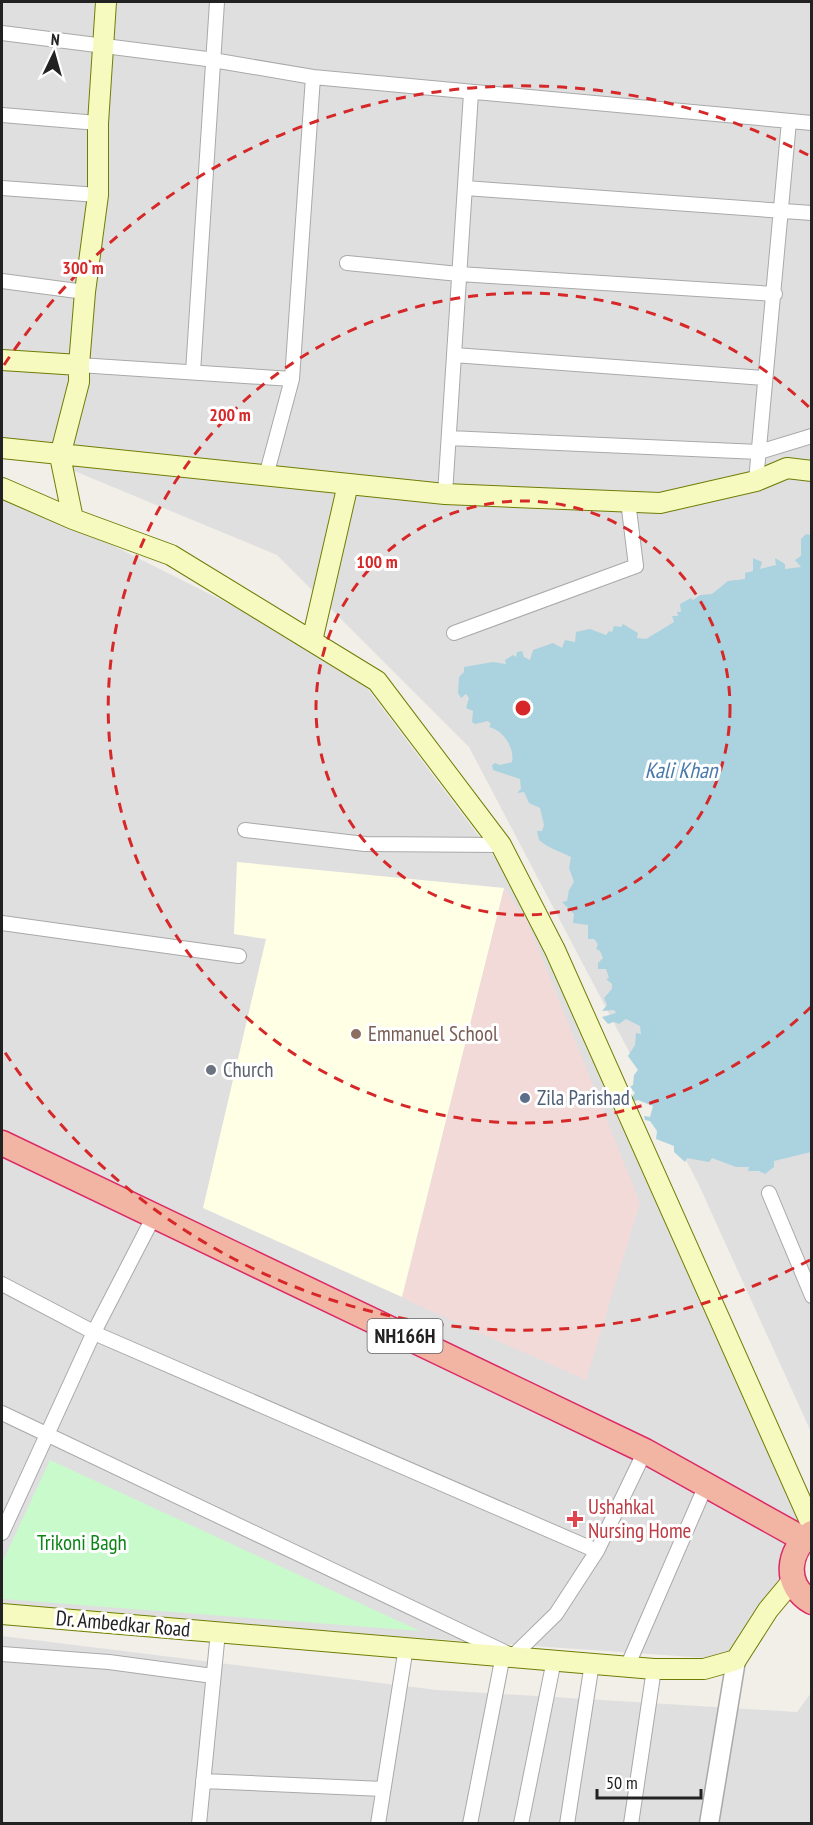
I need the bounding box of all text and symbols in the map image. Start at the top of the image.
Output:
north arrow [24,24,84,84]
text: N [50,29,60,49]
text: 300 m [62,256,104,279]
text: 200 m [209,403,251,426]
text: 100 m [356,550,398,573]
centre of rings [513,698,533,718]
water label: Kali Khan [645,756,719,784]
place label: Emmanuel School [368,1020,498,1047]
marker: Emmanuel School [349,1027,363,1041]
place label: Church [223,1056,273,1083]
marker: Church [204,1063,218,1077]
place label: Zila Parishad [537,1084,630,1111]
marker: Zila Parishad [518,1091,532,1105]
road number: NH166H [368,1319,442,1353]
place label: Ushahkal Nursing Home [588,1493,691,1544]
marker: Ushahkal Nursing Home [566,1510,584,1528]
park label: Trikoni Bagh [37,1529,127,1556]
street label: Dr. Ambedkar Road [55,1604,191,1643]
scale bar [597,1762,700,1800]
text: 50 m [606,1771,638,1794]

